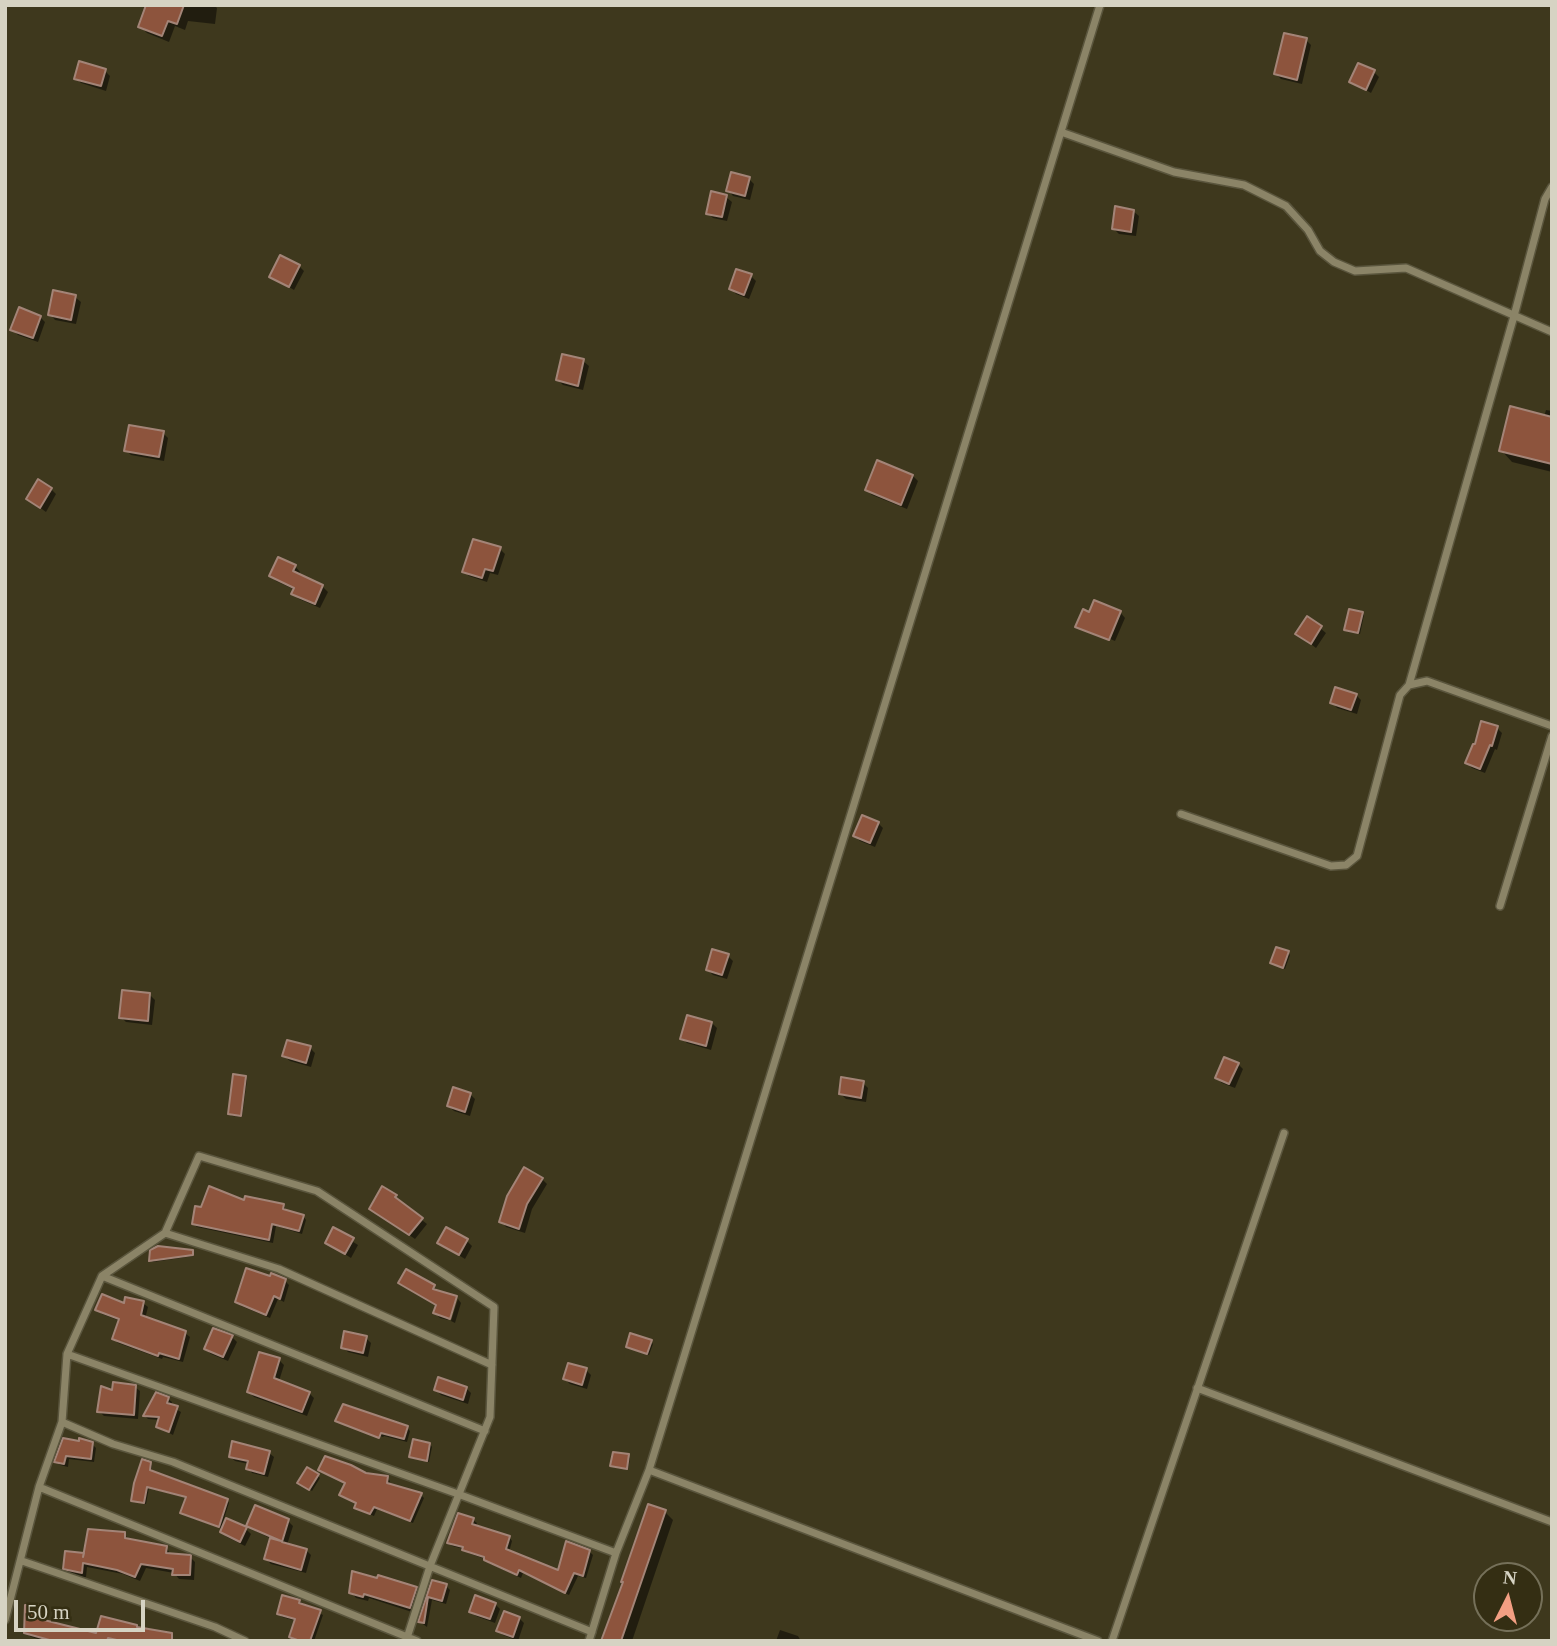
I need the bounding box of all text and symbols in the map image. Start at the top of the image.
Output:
north arrow [1473,1562,1543,1632]
text: N [1502,1566,1518,1589]
scale bar [18,1586,149,1630]
text: 50 m [27,1600,70,1624]

